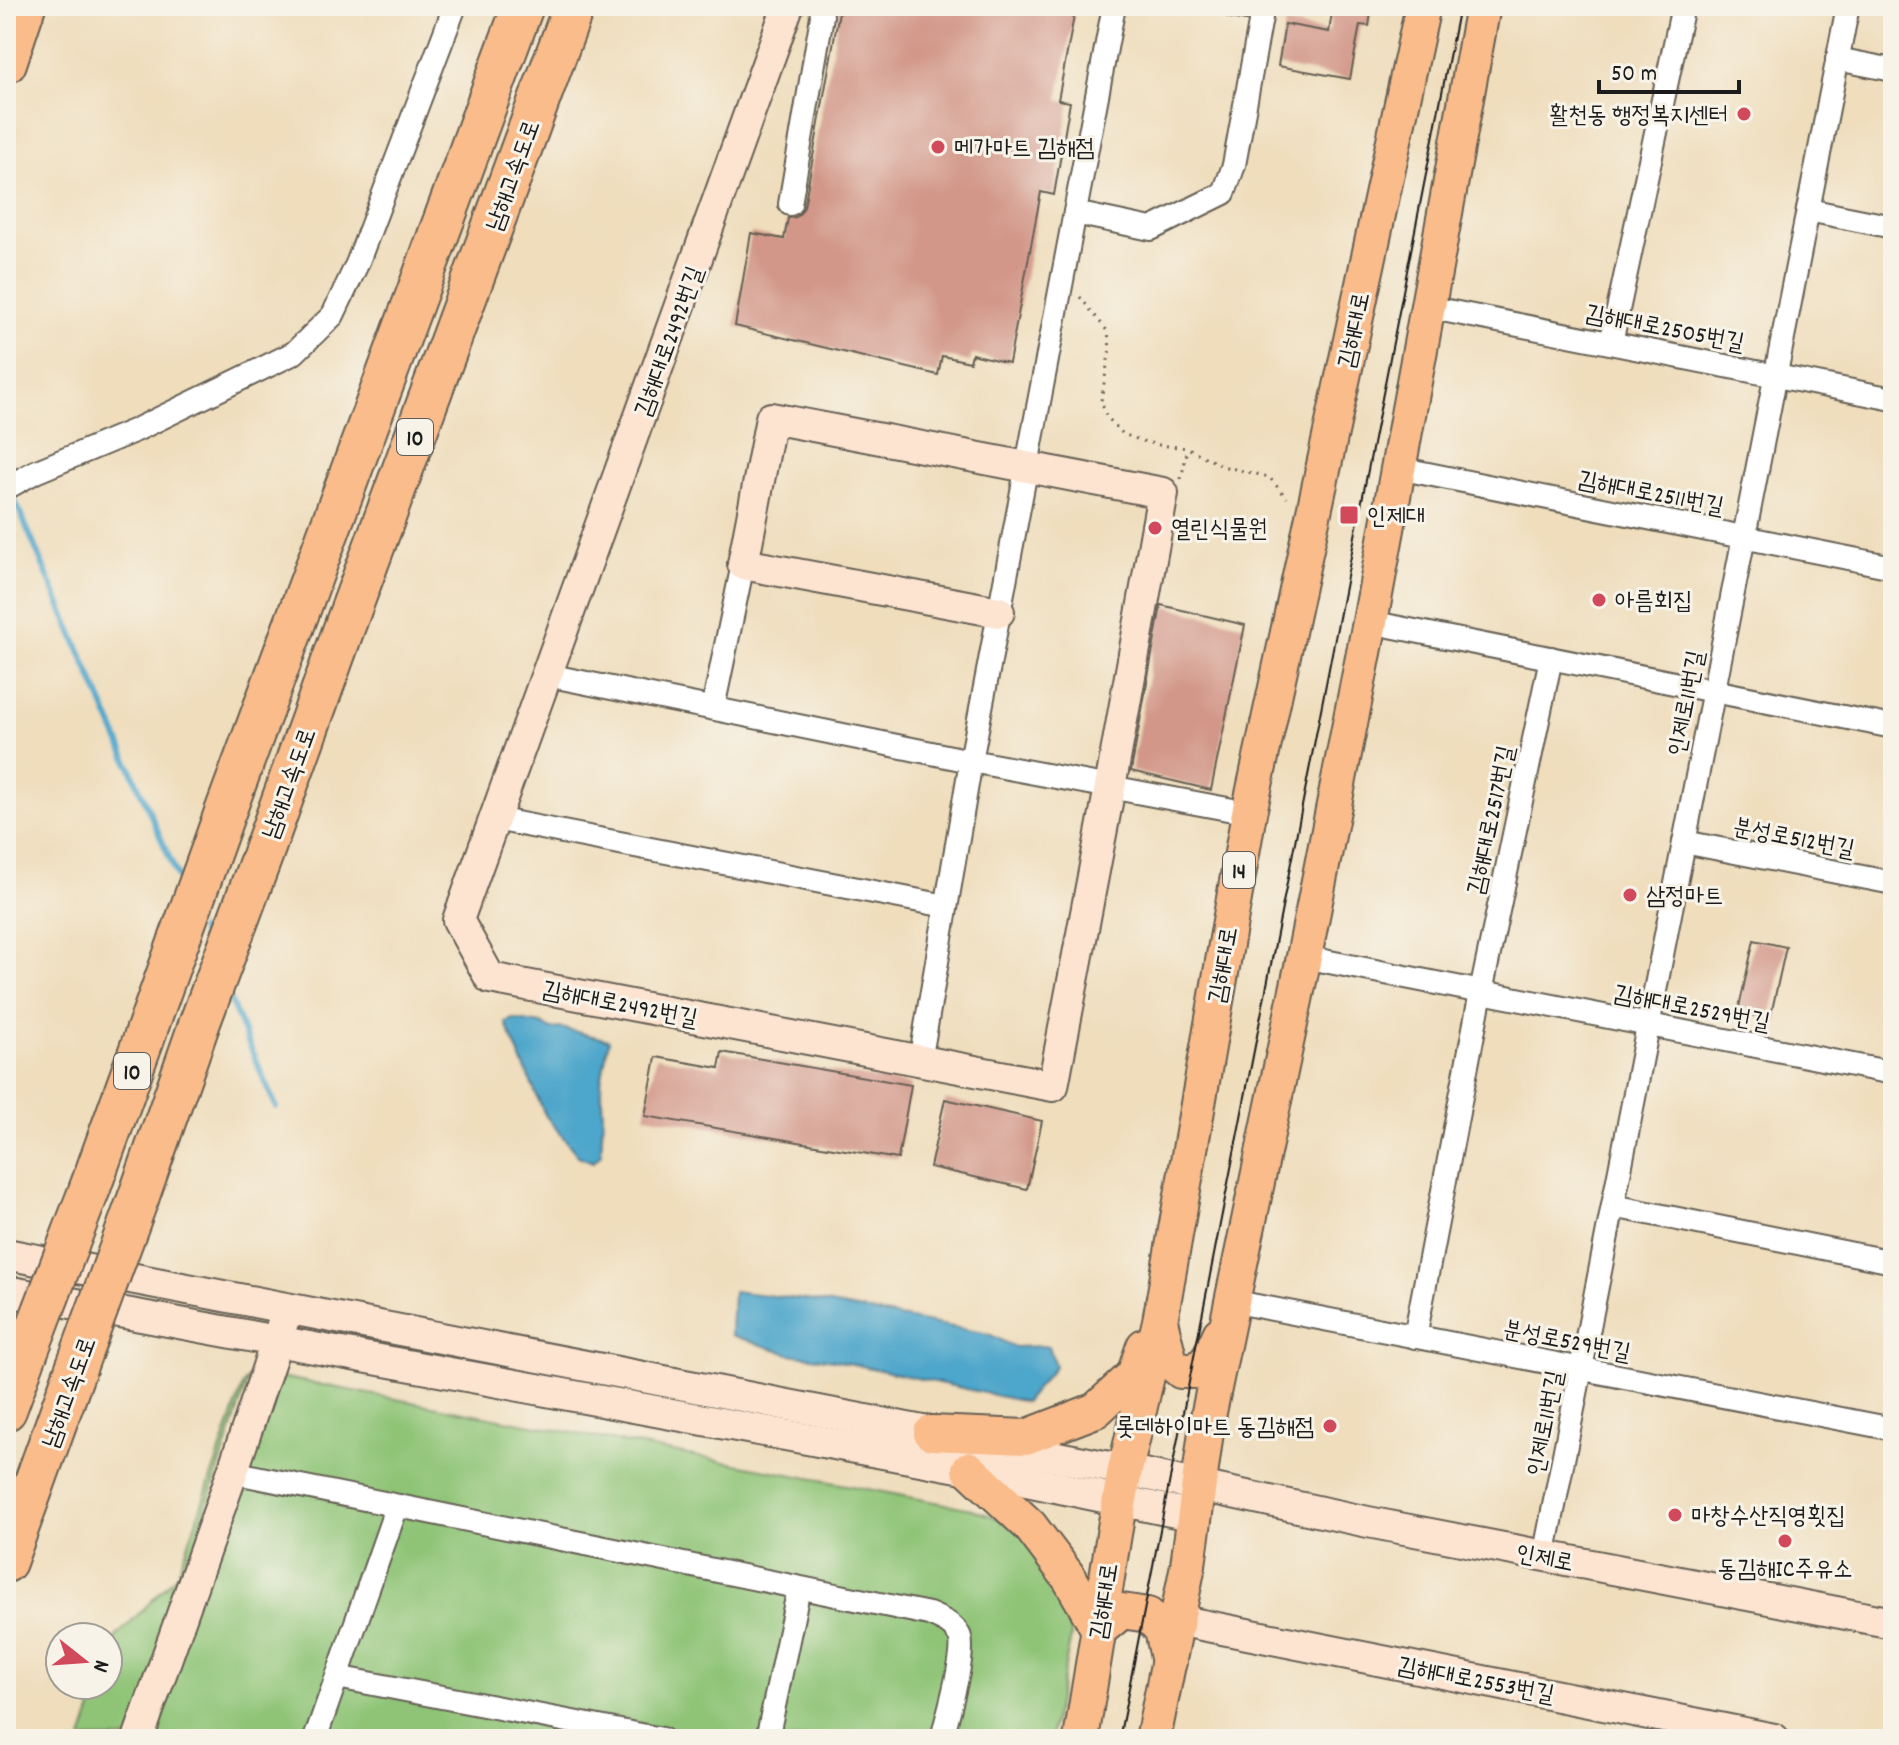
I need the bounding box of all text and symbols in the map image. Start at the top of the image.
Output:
scale bar [1599,44,1739,94]
text: 50 m [1611,58,1657,92]
place label: 활천동 행정복지센터 [1549,100,1728,134]
marker: 활천동 행정복지센터 [1735,105,1753,123]
street label: 남해고속도로 [479,116,551,236]
place label: 메가마트 김해점 [954,133,1095,167]
marker: 메가마트 김해점 [929,138,947,156]
street label: 김해대로2492번길 [628,262,714,422]
street label: 김해대로 [1331,289,1381,372]
street label: 김해대로2505번길 [1582,298,1747,362]
road number: 10 [397,419,433,455]
street label: 김해대로2511번길 [1575,464,1726,526]
place label: 인제대 [1367,501,1425,535]
marker: 인제대 [1338,504,1360,526]
place label: 열린식물원 [1171,514,1268,548]
marker: 열린식물원 [1146,519,1164,537]
place label: 아름회집 [1615,586,1692,620]
marker: 아름회집 [1590,591,1608,609]
street label: 인제로11번길 [1661,648,1715,759]
street label: 남해고속도로 [255,724,327,844]
street label: 김해대로2517번길 [1461,743,1525,898]
street label: 분성로512번길 [1730,811,1857,868]
road number: 14 [1223,852,1255,888]
place label: 삼정마트 [1646,881,1723,915]
marker: 삼정마트 [1621,886,1639,904]
street label: 김해대로 [1202,925,1248,1007]
street label: 김해대로2492번길 [539,974,700,1038]
street label: 김해대로2529번길 [1610,978,1773,1042]
road number: 10 [114,1053,150,1089]
street label: 분성로529번길 [1500,1314,1633,1372]
street label: 남해고속도로 [35,1333,107,1453]
street label: 인제로11번길 [1520,1368,1574,1479]
place label: 롯데하이마트 동김해점 [1115,1412,1314,1446]
marker: 롯데하이마트 동김해점 [1321,1417,1339,1435]
place label: 마창수산직영횟집 [1691,1501,1846,1535]
marker: 마창수산직영횟집 [1666,1506,1684,1524]
marker: 동김해IC주유소 [1776,1532,1794,1550]
street label: 인제로 [1513,1538,1576,1582]
place label: 동김해IC주유소 [1717,1554,1853,1588]
street label: 김해대로 [1083,1561,1129,1642]
north arrow [44,1621,124,1701]
street label: 김해대로2553번길 [1394,1650,1557,1714]
text: N [83,1656,116,1676]

